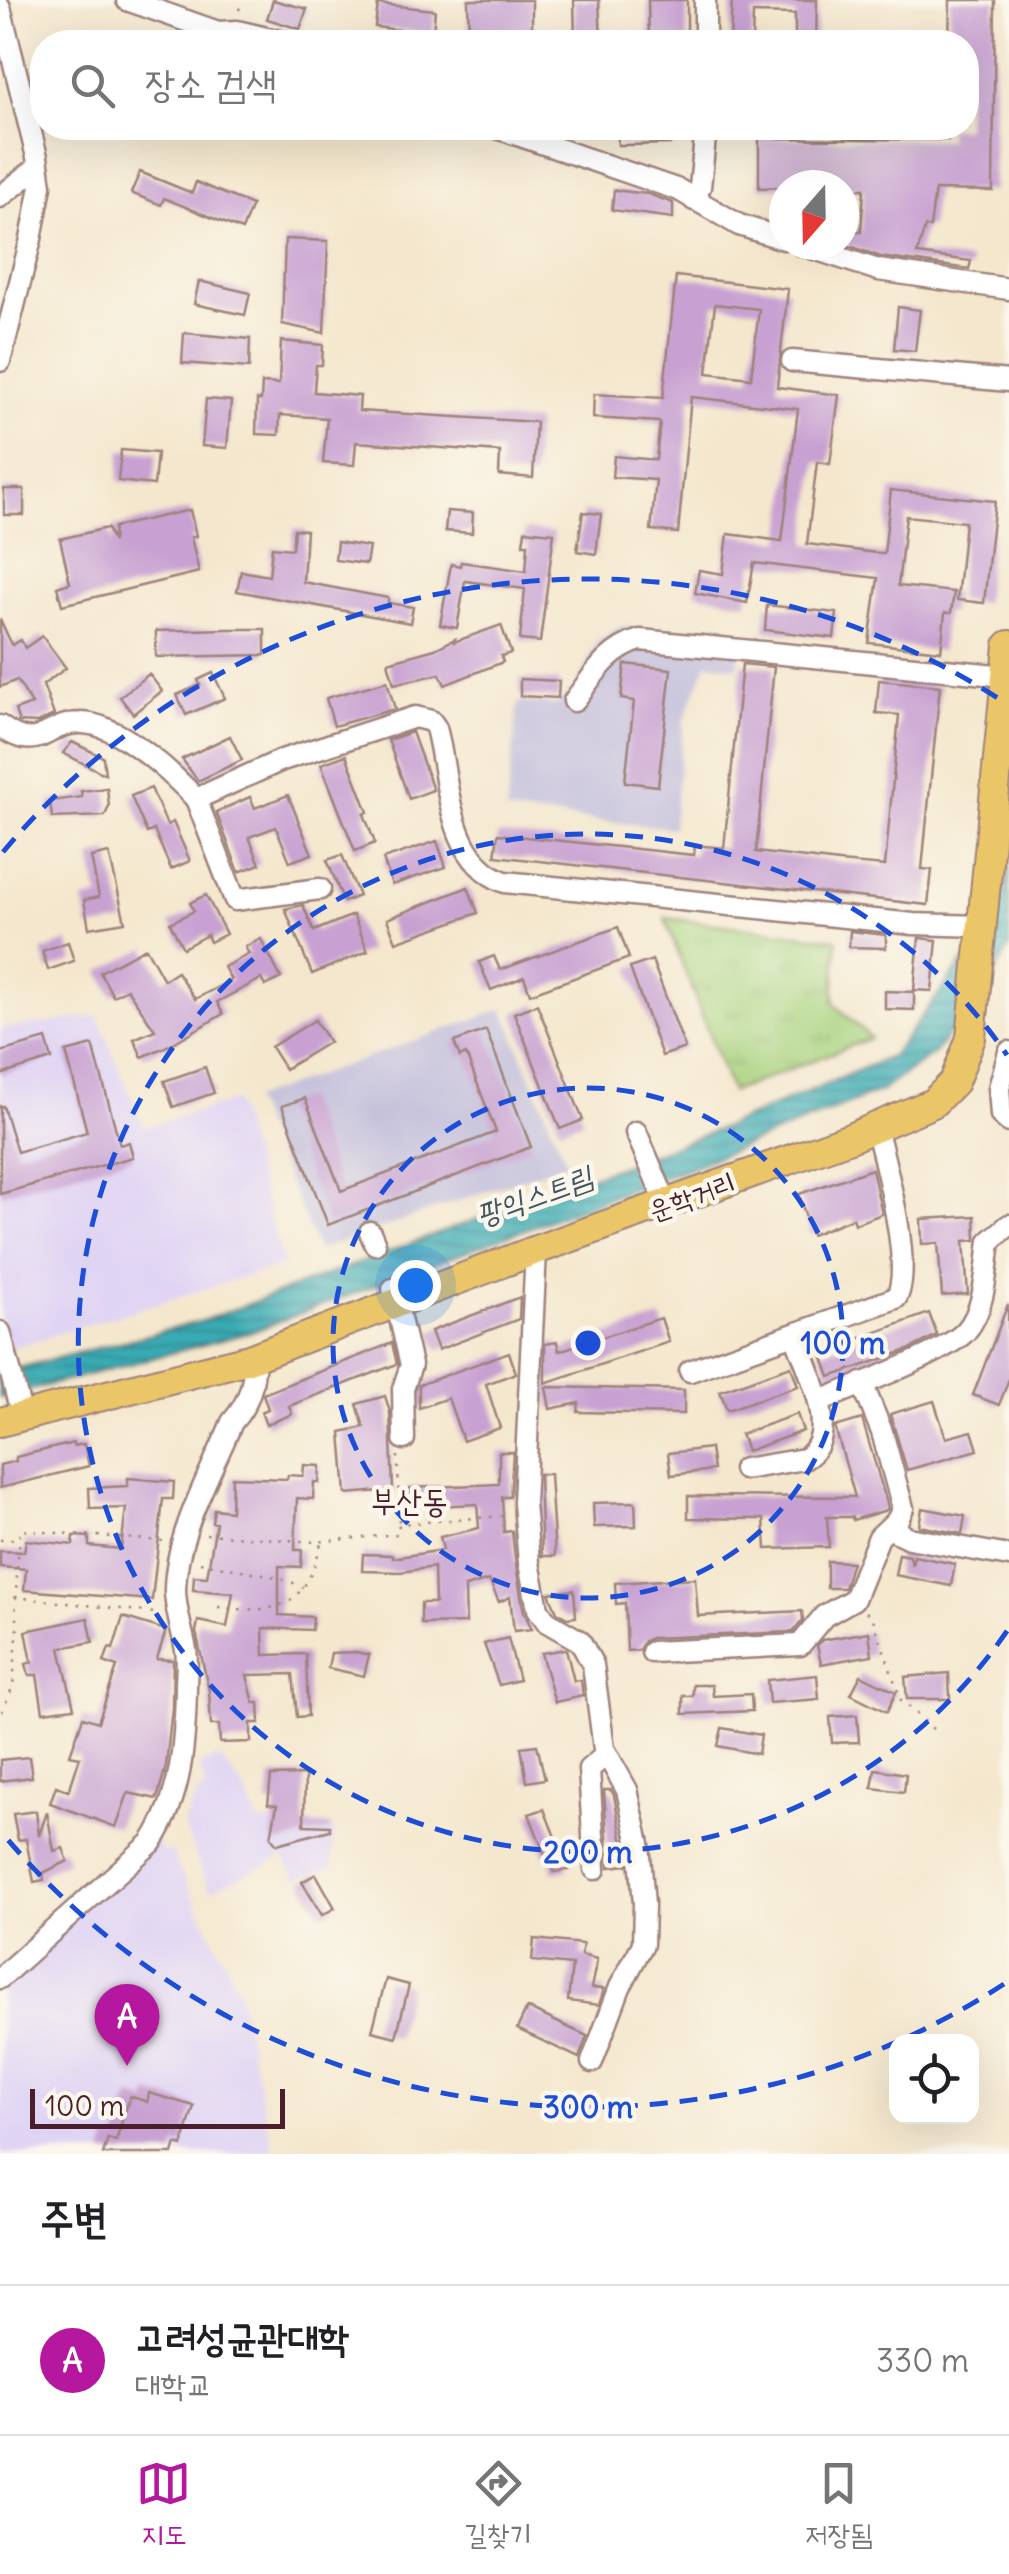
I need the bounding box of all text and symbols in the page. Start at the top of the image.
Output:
search box [30,30,979,140]
icon: search [65,58,120,113]
text: 장소 검색 [145,60,276,107]
north arrow [769,170,859,260]
water label: 팡익스트림 [471,1156,599,1233]
street label: 운학거리 [643,1164,741,1228]
your location [390,1260,441,1311]
text: 100 m [801,1324,885,1362]
centre of rings [570,1325,606,1361]
district label: 부산동 [370,1480,448,1521]
text: 200 m [543,1833,633,1871]
pin: A [94,1984,160,2066]
map controls [889,2034,979,2124]
button: locate [889,2034,979,2124]
scale bar [30,2084,285,2128]
text: 100 m [45,2088,124,2124]
text: 300 m [543,2088,633,2126]
text: 주변 [40,2192,108,2244]
text: 고려성균관대학 [135,2314,349,2361]
text: A [62,2340,83,2381]
text: 330 m [876,2340,969,2381]
text: 대학교 [135,2364,212,2405]
tab: 지도 [136,2456,191,2554]
tab: 길찾기 [464,2456,532,2554]
tab: 저장됨 [805,2456,873,2554]

